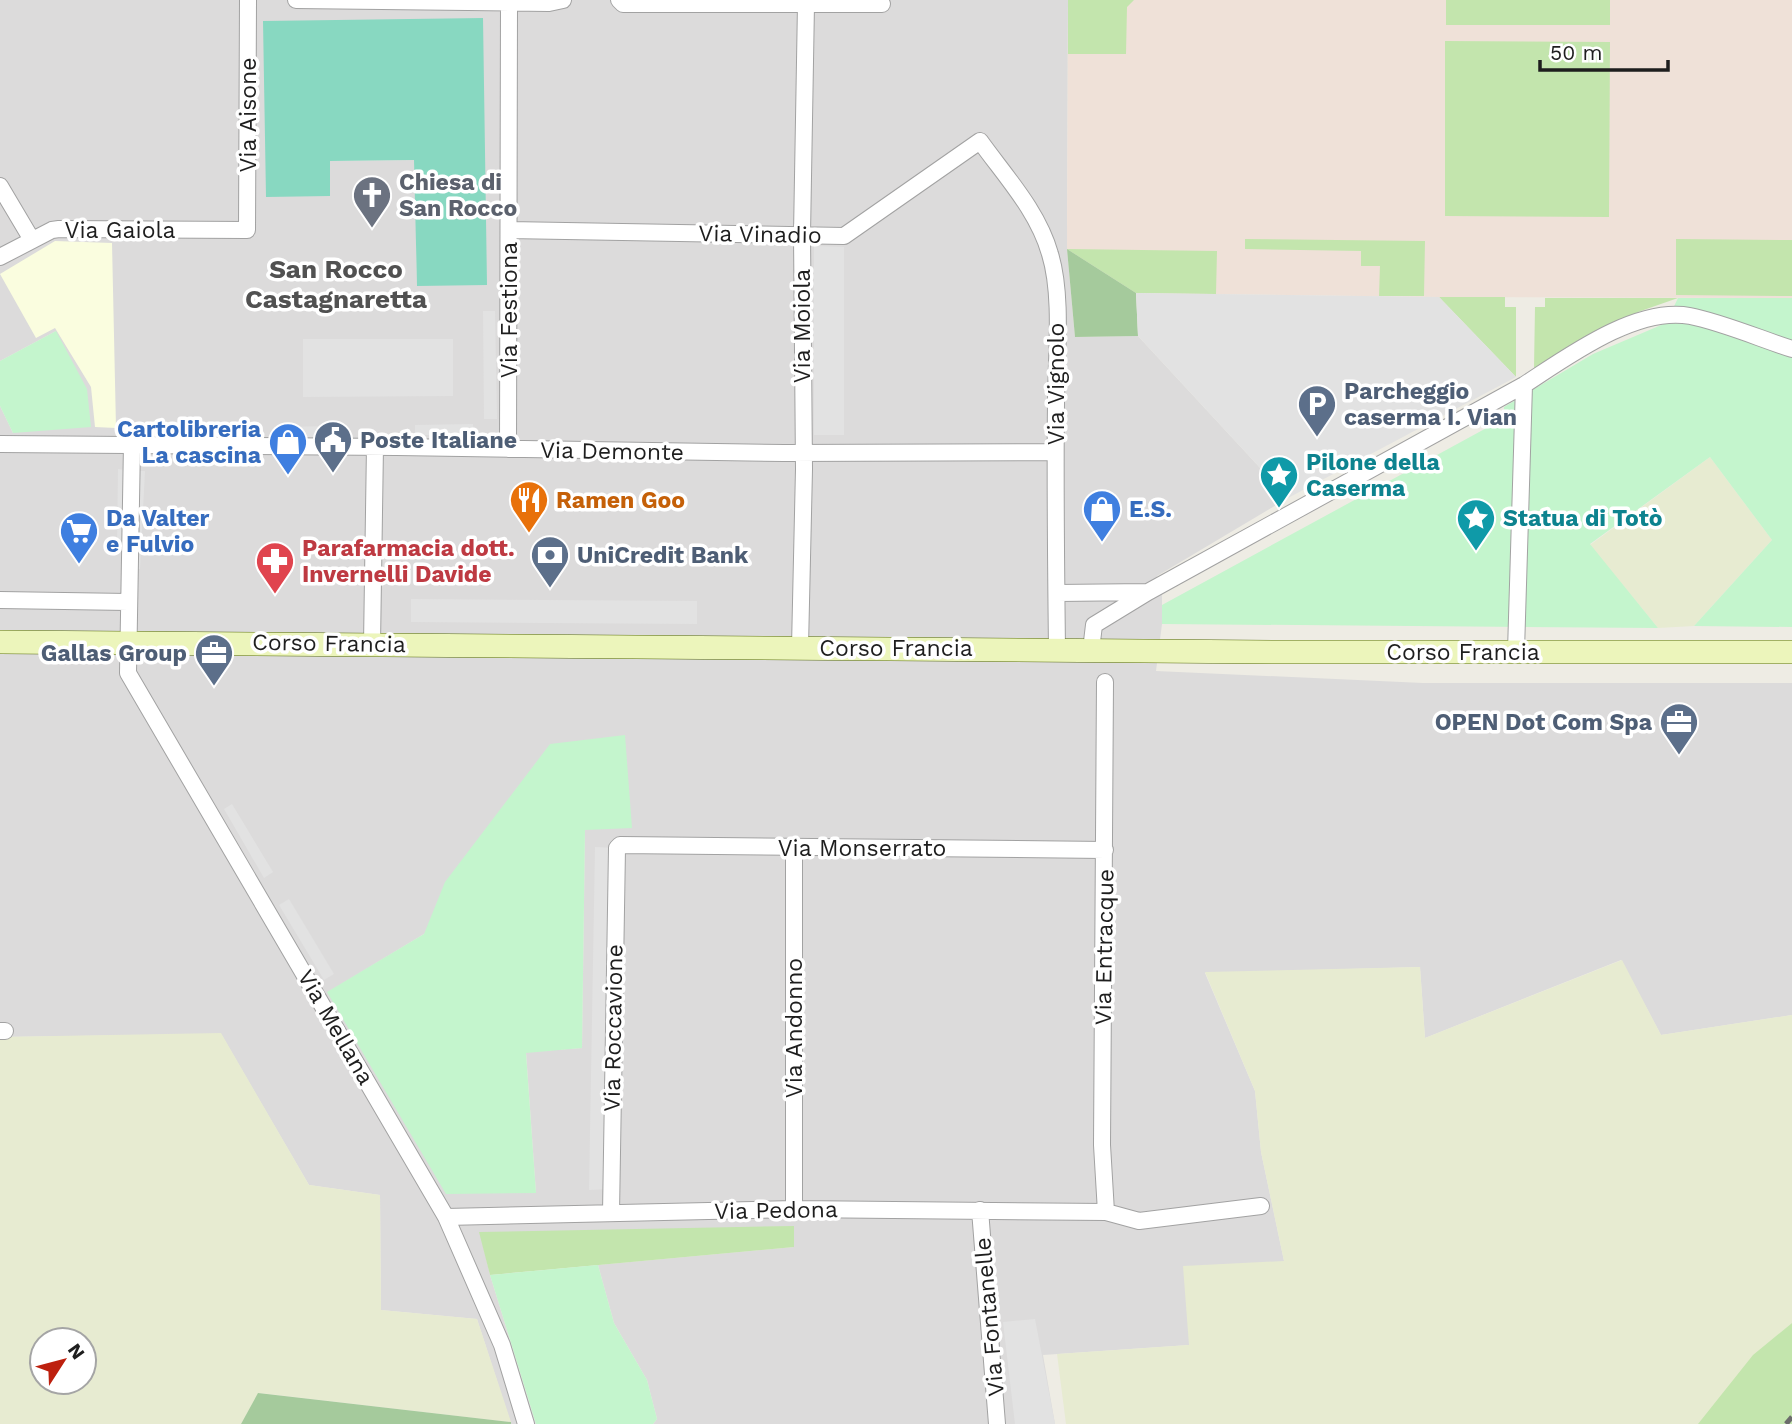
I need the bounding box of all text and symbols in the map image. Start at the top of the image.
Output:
scale bar [1540,28,1668,72]
text: 50 m [1550,40,1602,65]
street label: Via Aisone [235,57,262,173]
place label: Chiesa di San Rocco [399,169,517,222]
church icon: Chiesa di San Rocco [351,174,393,229]
street label: Via Gaiola [65,217,176,244]
street label: Via Vinadio [698,220,822,249]
street label: Via Festiona [496,242,523,378]
district label: San Rocco Castagnaretta [245,254,427,314]
street label: Via Moiola [789,269,816,383]
street label: Via Vignolo [1043,323,1070,445]
place label: Parcheggio caserma I. Vian [1344,378,1517,431]
parking icon: Parcheggio caserma I. Vian [1296,383,1338,438]
place label: Cartolibreria La cascina [117,416,262,469]
public building icon: Poste Italiane [312,419,354,474]
shop icon: Cartolibreria La cascina [267,421,309,476]
place label: Poste Italiane [360,427,517,454]
street label: Via Demonte [540,437,684,466]
place label: Pilone della Caserma [1306,449,1440,502]
place icon: Pilone della Caserma [1258,454,1300,509]
restaurant icon: Ramen Goo [508,479,550,534]
place label: Ramen Goo [556,487,685,514]
shop icon: E.S. [1081,488,1123,543]
place label: E.S. [1129,496,1172,523]
place icon: Statua di Totò [1455,497,1497,552]
place label: Da Valter e Fulvio [106,505,210,558]
place label: Statua di Totò [1503,505,1663,532]
supermarket icon: Da Valter e Fulvio [58,510,100,565]
bank icon: UniCredit Bank [529,534,571,589]
place label: Parafarmacia dott. Invernelli Davide [302,535,515,588]
pharmacy icon: Parafarmacia dott. Invernelli Davide [254,540,296,595]
place label: UniCredit Bank [577,542,749,569]
street label: Corso Francia [252,629,406,658]
office icon: Gallas Group [193,632,235,687]
street label: Corso Francia [819,635,973,662]
street label: Corso Francia [1386,639,1540,666]
place label: Gallas Group [41,640,187,667]
office icon: OPEN Dot Com Spa [1658,701,1700,756]
place label: OPEN Dot Com Spa [1435,709,1653,736]
street label: Via Monserrato [778,835,946,862]
street label: Via Entracque [1090,868,1119,1026]
street label: Via Roccavione [599,944,628,1112]
street label: Via Andonno [781,958,808,1098]
street label: Via Mellana [292,965,379,1090]
street label: Via Pedona [714,1196,838,1225]
street label: Via Fontanelle [969,1236,1010,1398]
north arrow [28,1326,98,1396]
text: N [63,1339,90,1364]

